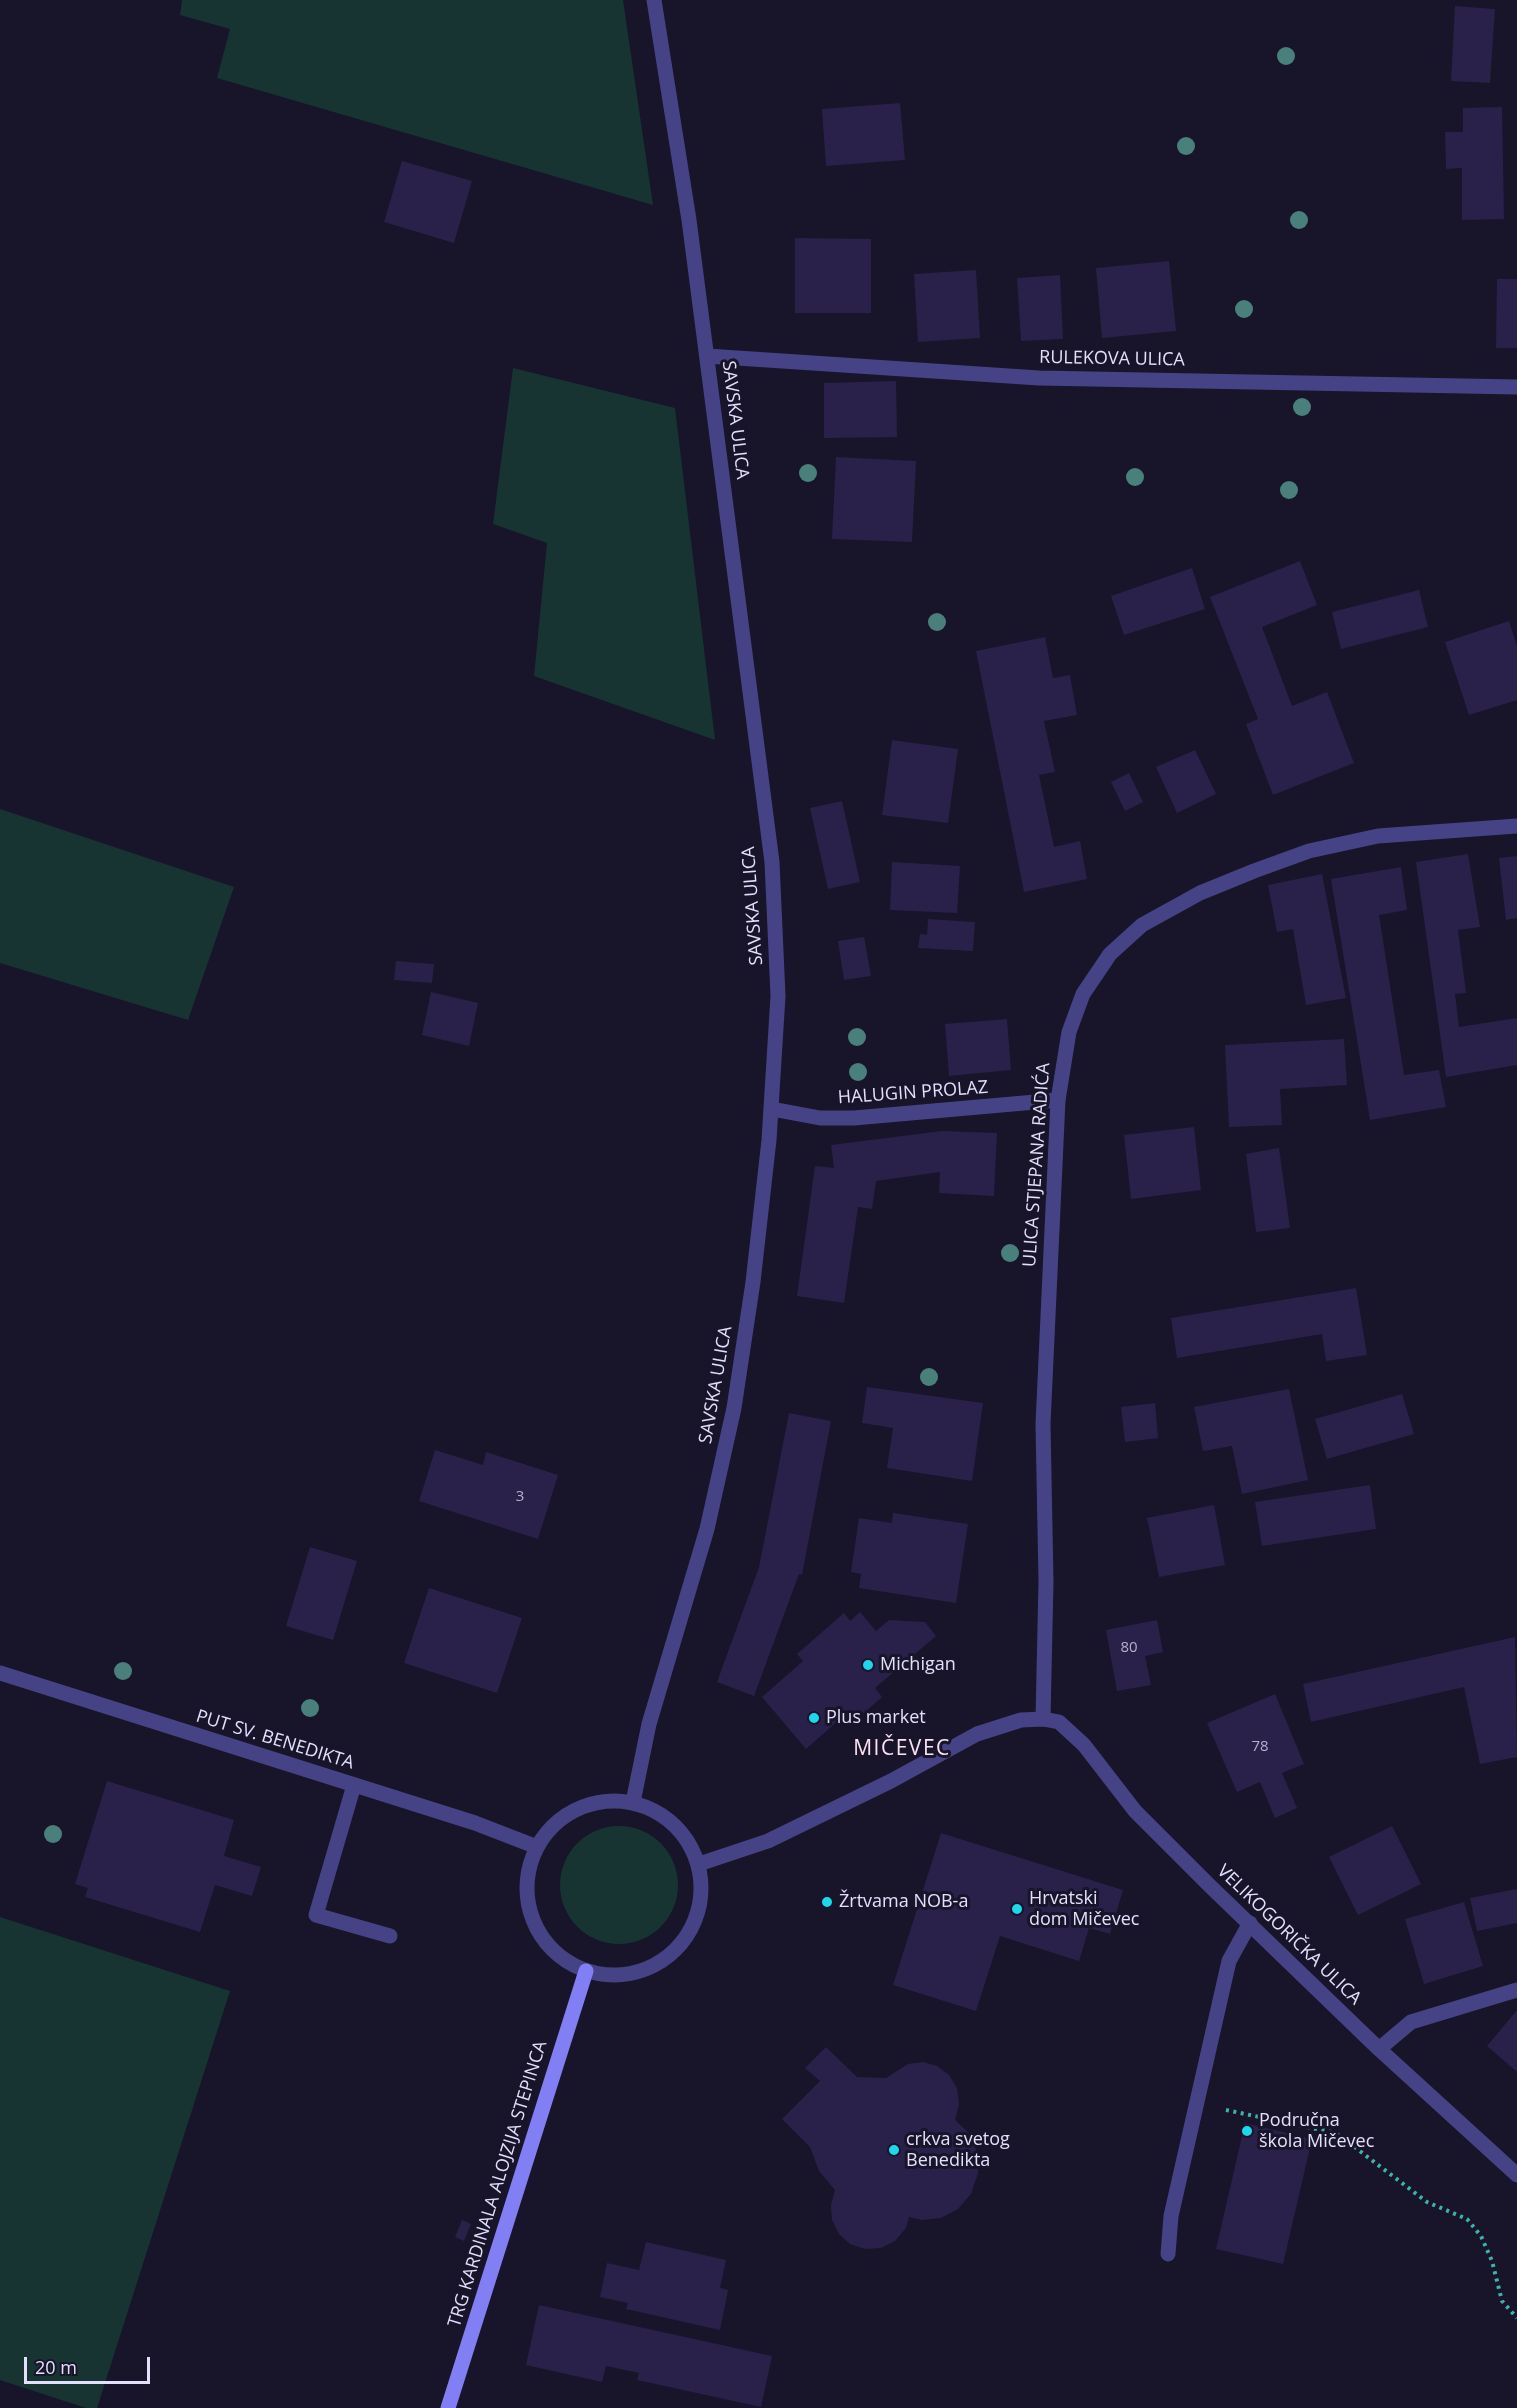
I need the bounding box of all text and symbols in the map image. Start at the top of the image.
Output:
street label: RULEKOVA ULICA [1039,347,1185,371]
street label: SAVSKA ULICA [717,360,753,480]
street label: SAVSKA ULICA [738,846,768,966]
street label: ULICA STJEPANA RADIĆA [1019,1062,1055,1268]
street label: HALUGIN PROLAZ [837,1077,989,1109]
street label: SAVSKA ULICA [695,1324,737,1446]
house number: 3 [516,1488,524,1506]
house number: 80 [1120,1639,1138,1657]
place label: Michigan [880,1654,956,1676]
marker: Michigan [861,1658,875,1672]
street label: PUT SV. BENEDIKTA [193,1706,357,1774]
place label: Plus market [826,1707,926,1729]
marker: Plus market [807,1711,821,1725]
district label: MIČEVEC [853,1736,951,1762]
house number: 78 [1251,1738,1269,1756]
street label: VELIKOGORIČKA ULICA [1212,1861,1366,2009]
place label: Hrvatski dom Mičevec [1029,1888,1139,1930]
place label: Žrtvama NOB-a [839,1891,968,1913]
marker: Žrtvama NOB-a [820,1895,834,1909]
marker: Hrvatski dom Mičevec [1010,1902,1024,1916]
street label: TRG KARDINALA ALOJZIJA STEPINCA [444,2038,552,2330]
place label: Područna škola Mičevec [1259,2110,1374,2152]
marker: Područna škola Mičevec [1240,2124,1254,2138]
place label: crkva svetog Benedikta [906,2129,1010,2172]
marker: crkva svetog Benedikta [887,2143,901,2157]
scale bar [27,2345,153,2383]
text: 20 m [35,2355,77,2379]

